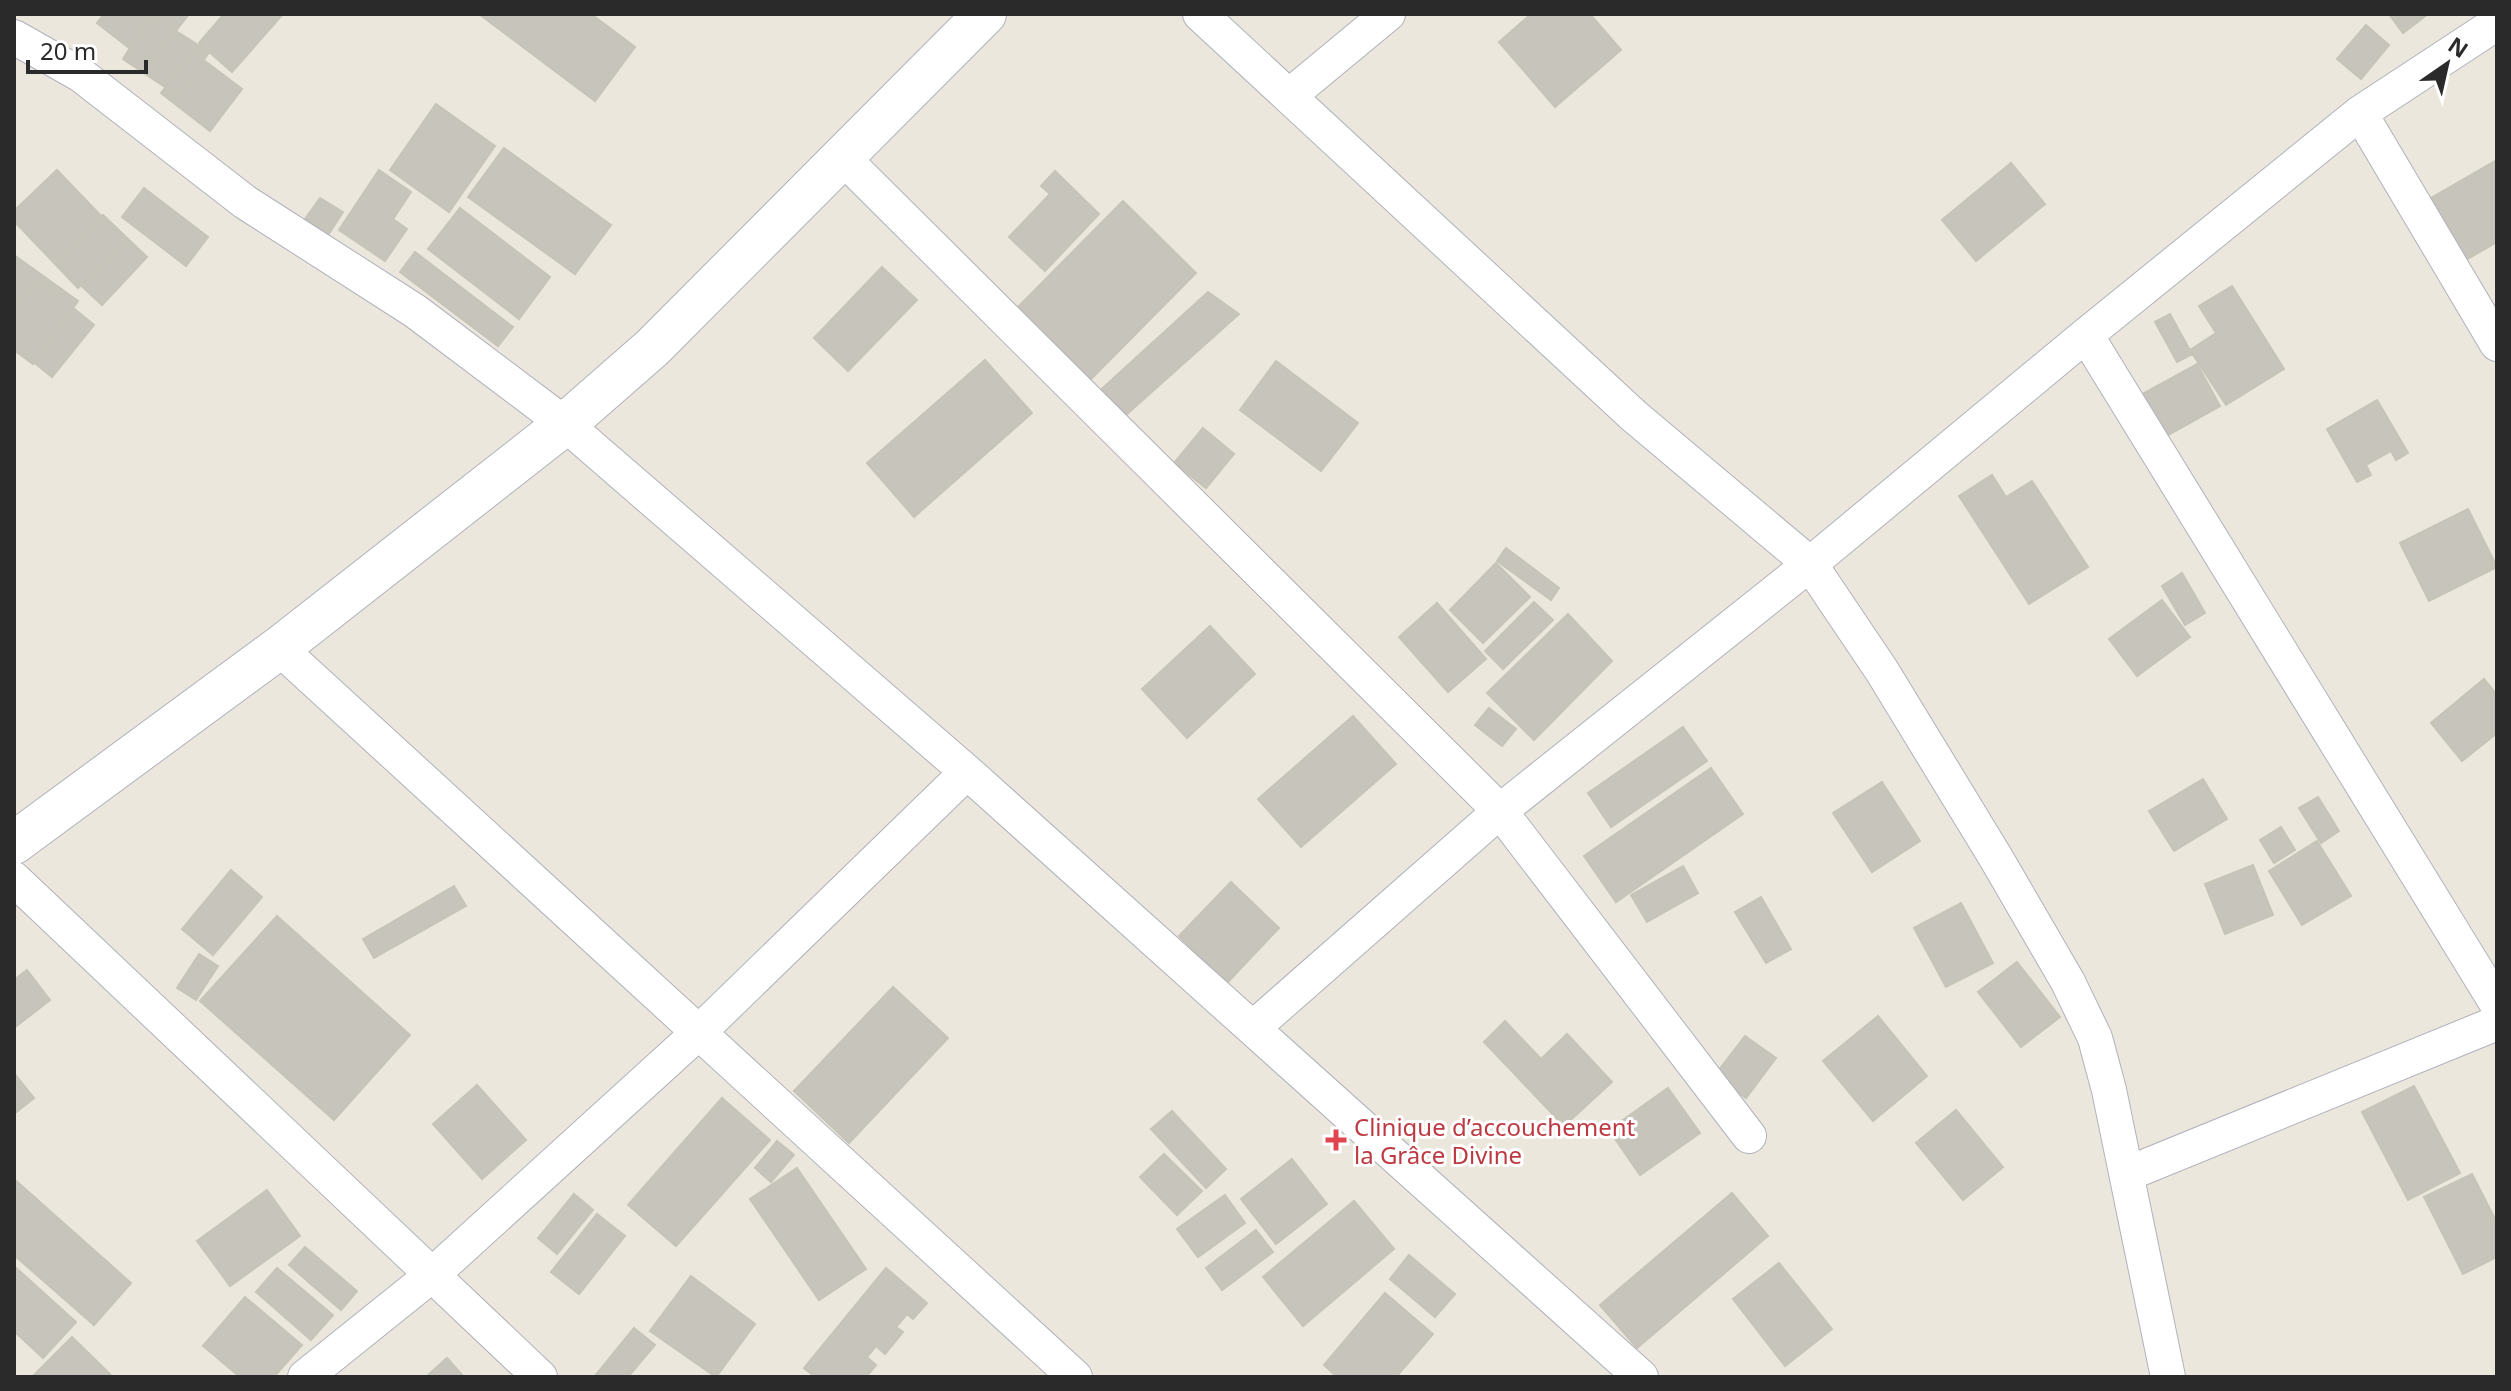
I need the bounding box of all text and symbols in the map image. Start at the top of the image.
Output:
scale bar [28,24,146,74]
north arrow [2407,24,2487,104]
text: N [2443,29,2475,64]
text: 20 m [40,34,96,67]
place label: Clinique d’accouchement la Grâce Divine [1354,1110,1635,1171]
marker: Clinique d’accouchement la Grâce Divine [1325,1129,1347,1151]

